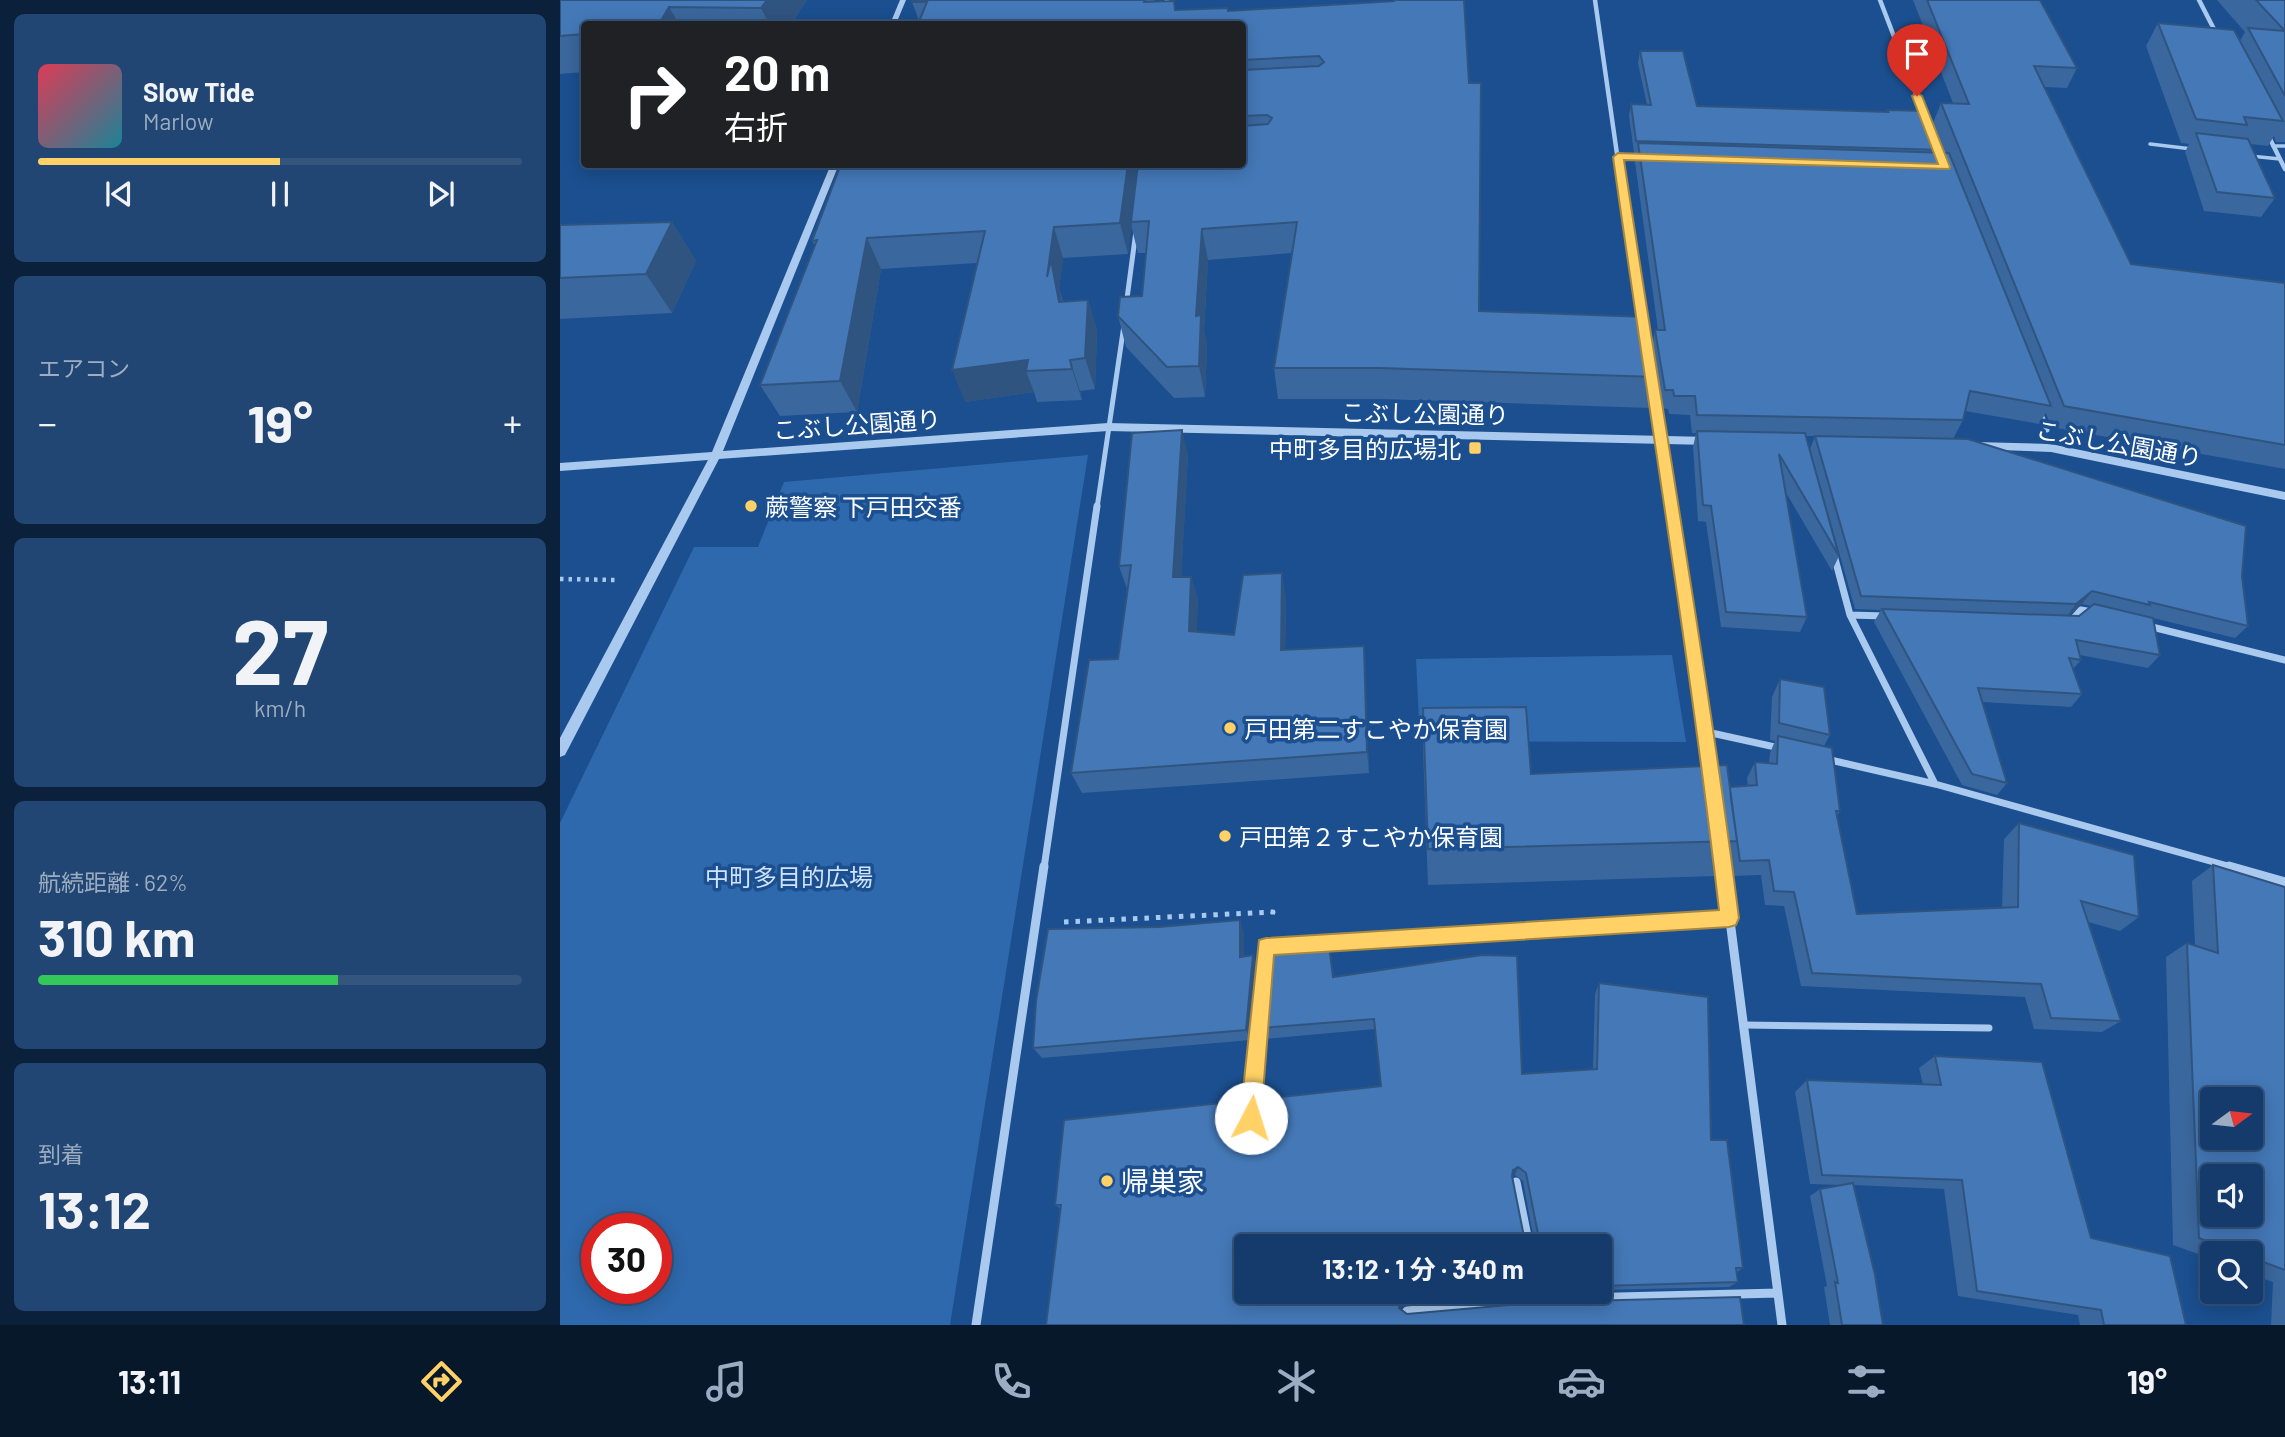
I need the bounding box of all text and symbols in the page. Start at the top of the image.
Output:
pin [1887,24,1947,96]
icon: arrive [1898,35,1936,73]
text: 20 m [724,42,830,101]
icon: right [609,49,700,140]
text: Slow Tide [143,76,255,107]
text: Marlow [143,107,214,135]
text: 右折 [724,107,788,145]
icon: previous [100,175,138,213]
icon: pause [261,175,299,213]
icon: next [422,175,460,213]
text: エアコン [38,354,130,382]
text: 19° [247,391,313,453]
street label: こぶし公園通り [1341,397,1509,429]
text: − [38,399,57,445]
text: + [503,399,522,445]
street label: こぶし公園通り [772,404,942,444]
street label: こぶし公園通り [2034,414,2204,472]
place label: 中町多目的広場北 [1269,434,1461,463]
marker: 中町多目的広場北 [1467,440,1483,456]
place label: 蕨警察 下戸田交番 [765,492,962,521]
marker: 蕨警察 下戸田交番 [743,498,759,514]
text: 27 [232,594,328,703]
text: km/h [254,694,306,722]
place label: 戸田第二すこやか保育園 [1244,714,1508,743]
marker: 戸田第二すこやか保育園 [1222,720,1238,736]
place label: 戸田第２すこやか保育園 [1239,822,1503,851]
marker: 戸田第２すこやか保育園 [1217,828,1233,844]
park label: 中町多目的広場 [705,862,873,891]
text: 航続距離 · 62% [38,868,188,896]
text: 310 km [38,905,196,967]
position arrow [1214,1081,1288,1155]
north arrow [2200,1087,2263,1150]
map controls [2200,1087,2263,1304]
text: 到着 [38,1140,84,1168]
place label: 帰巣家 [1121,1164,1205,1198]
button: sound [2200,1164,2263,1227]
marker: 帰巣家 [1099,1173,1115,1189]
text: 13:12 [38,1177,151,1239]
speed limit sign: 30 [581,1213,672,1304]
button: search [2200,1241,2263,1304]
text: 13:12 · 1 分 · 340 m [1322,1253,1524,1284]
icon: directions [417,1357,466,1406]
icon: music [702,1357,751,1406]
icon: phone [987,1357,1036,1406]
icon: climate [1272,1357,1321,1406]
icon: car [1557,1357,1606,1406]
icon: filters [1842,1357,1891,1406]
text: 13:11 [118,1362,181,1400]
text: 19° [2127,1362,2167,1400]

